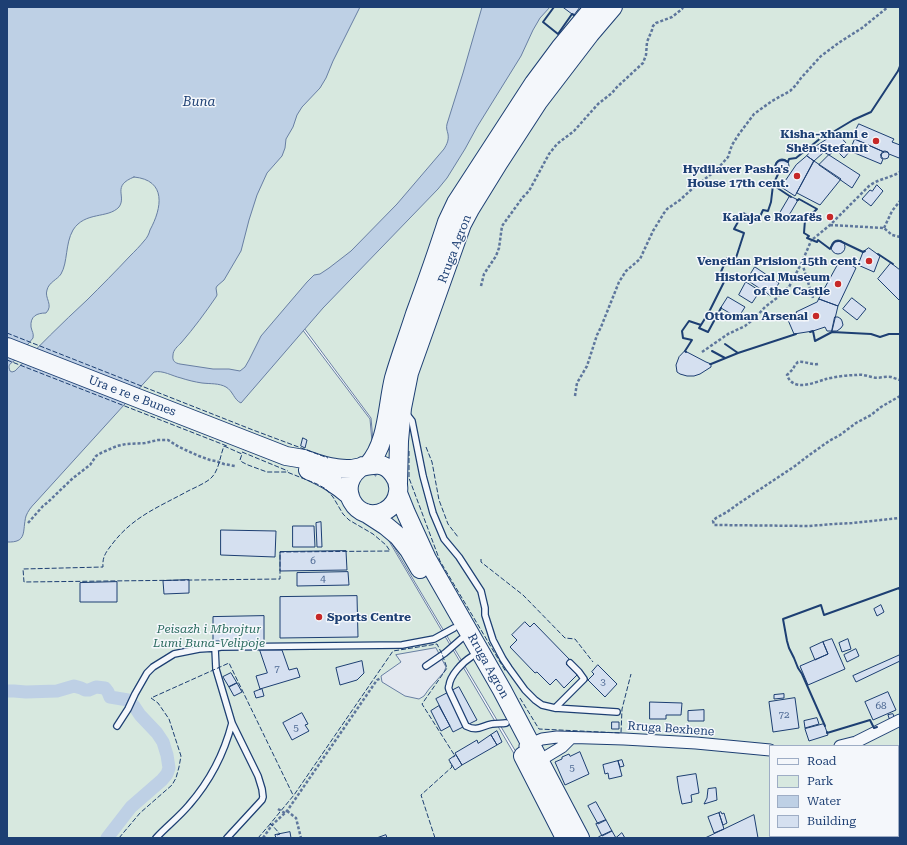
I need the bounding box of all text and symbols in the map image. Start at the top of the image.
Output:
water label: Buna [183,94,215,110]
place label: Kisha-xhami e Shën Stefanit [780,127,868,155]
marker: Kisha-xhami e Shën Stefanit [871,136,881,146]
place label: Hydilaver Pasha's House 17th cent. [683,162,789,190]
marker: Hydilaver Pasha's House 17th cent. [792,171,802,181]
place label: Kalaja e Rozafës [723,210,822,224]
marker: Kalaja e Rozafës [825,212,835,222]
street label: Rruga Agron [435,213,475,285]
place label: Venetian Prision 15th cent. [697,254,861,268]
marker: Venetian Prision 15th cent. [864,256,874,266]
place label: Historical Museum of the Castle [715,270,830,298]
marker: Historical Museum of the Castle [833,279,843,289]
place label: Ottoman Arsenal [705,309,808,323]
marker: Ottoman Arsenal [811,311,821,321]
street label: Ura e re e Bunes [86,373,178,419]
house number: 6 [310,555,316,567]
house number: 4 [320,573,326,585]
place label: Sports Centre [327,610,411,624]
marker: Sports Centre [314,612,324,622]
park label: Peisazh i Mbrojtur Lumi Buna-Velipoje [153,622,265,650]
street label: Rruga Agron [464,631,512,701]
house number: 7 [274,663,280,675]
house number: 3 [600,676,606,688]
house number: 68 [875,700,887,712]
house number: 72 [778,709,790,721]
street label: Rruga Bexhene [627,719,715,739]
house number: 5 [293,722,299,734]
legend [769,745,899,837]
text: Road [807,754,836,768]
house number: 5 [569,762,575,774]
text: Park [807,774,833,788]
text: Water [807,794,841,808]
text: Building [807,814,856,828]

